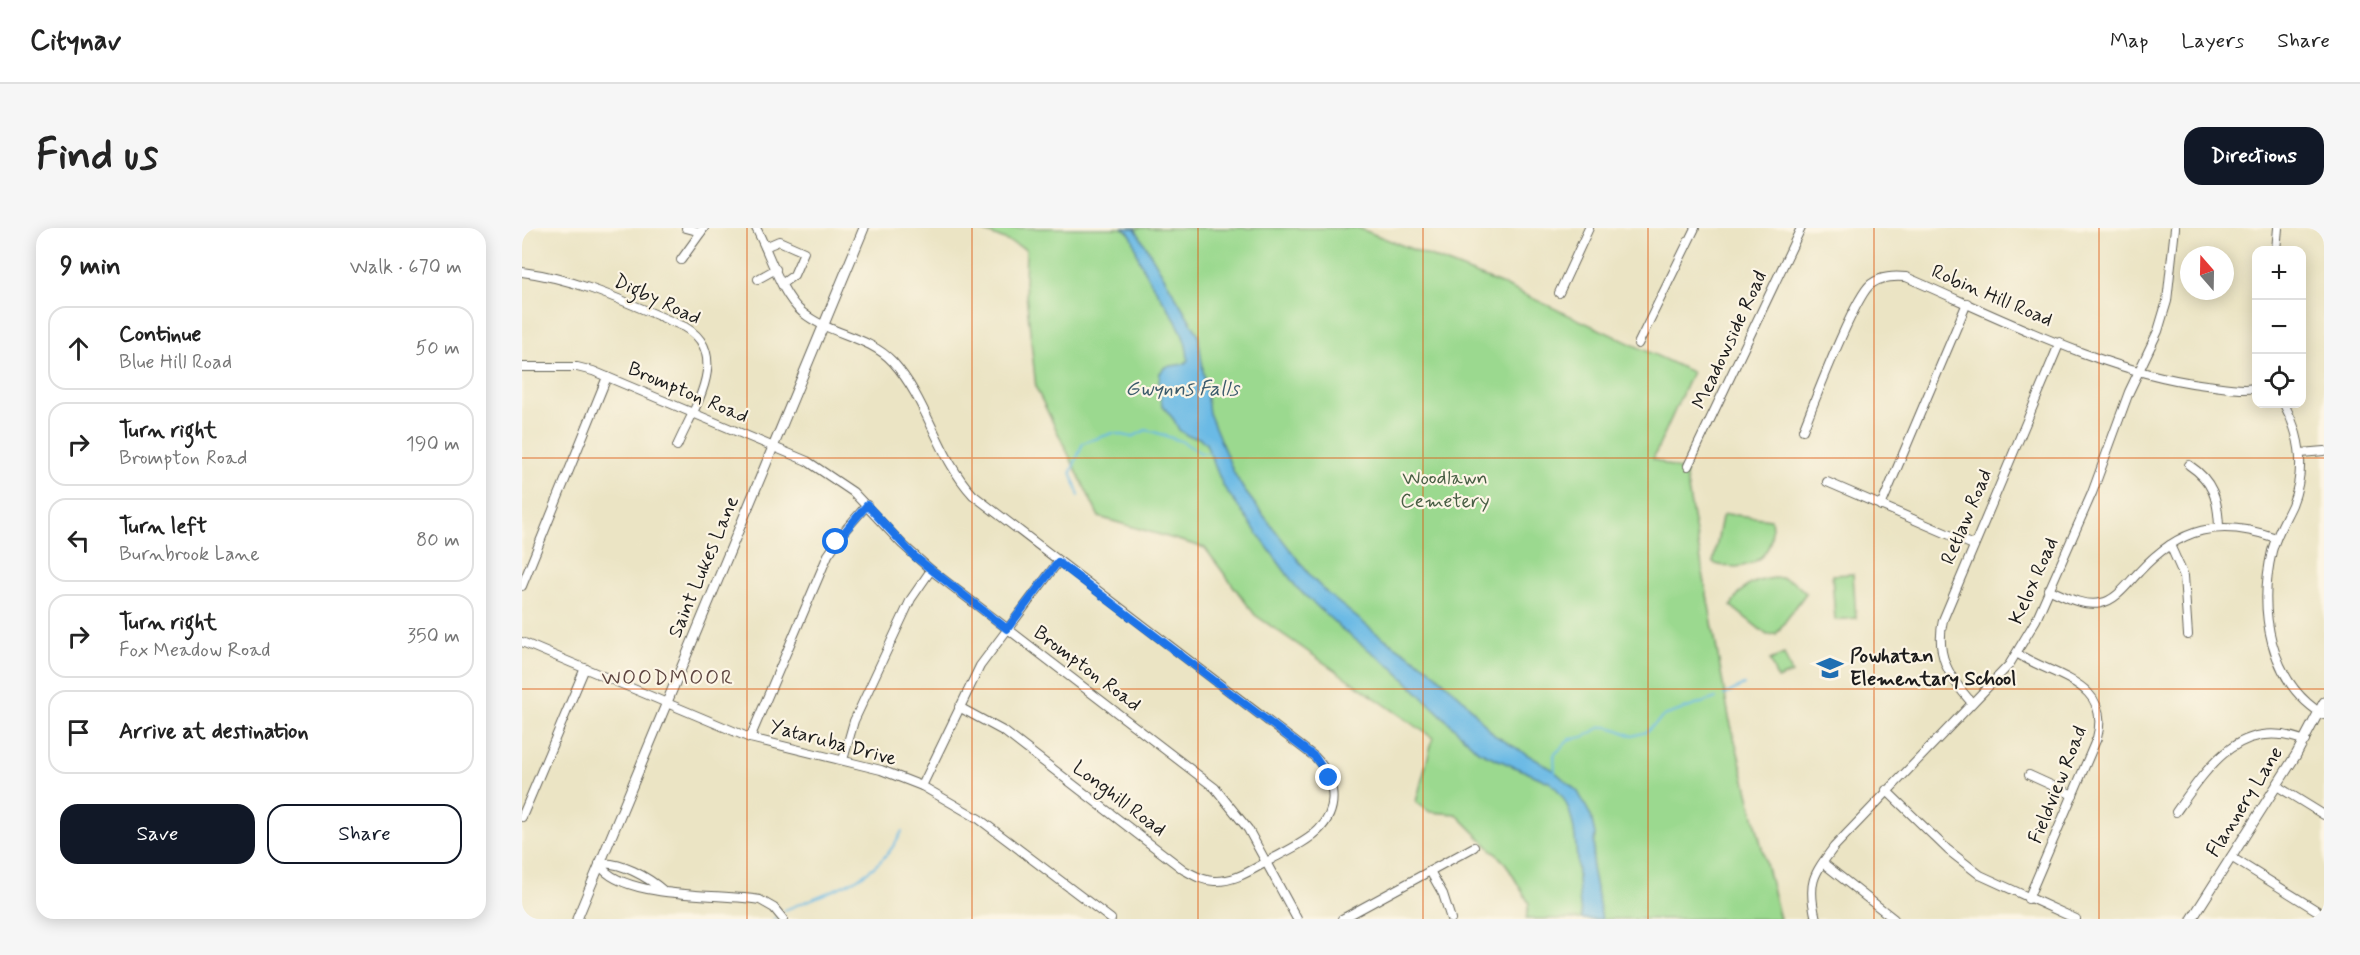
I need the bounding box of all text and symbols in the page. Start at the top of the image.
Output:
text: Citynav [30,23,121,60]
text: Map [2110,27,2148,55]
text: Layers [2181,27,2244,55]
text: Share [2277,27,2330,55]
button: Directions [2184,127,2324,185]
text: Find us [36,129,158,184]
north arrow [2180,246,2234,300]
map controls [2252,246,2306,408]
button: + [2252,246,2306,300]
text: 9 min [60,250,121,284]
text: Walk · 670 m [350,254,462,281]
street label: Robin Hill Road [1927,258,2057,334]
street label: Meadowside Road [1686,266,1774,414]
street label: Digby Road [608,268,705,334]
button: − [2252,300,2306,354]
text: Continue [119,321,201,349]
icon: ahead [62,332,95,365]
text: 50 m [415,335,460,362]
text: Blue Hill Road [119,349,232,376]
button: locate [2252,354,2306,408]
street label: Brompton Road [624,355,752,431]
water label: Gwynns Falls [1125,375,1240,403]
text: Turn right [119,417,217,445]
icon: right [62,428,95,461]
text: 190 m [406,431,460,458]
text: Brompton Road [119,445,247,472]
park label: Woodlawn Cemetery [1400,465,1490,515]
street label: Retlaw Road [1935,465,1999,569]
street label: Saint Lukes Lane [662,492,746,642]
text: Turn left [119,513,207,541]
icon: left [62,524,95,557]
text: 80 m [416,527,460,554]
route start [822,528,848,554]
street label: Kelox Road [2003,533,2065,629]
text: Burnbrook Lane [119,541,260,568]
text: Turn right [119,609,217,637]
icon: right [62,620,95,653]
street label: Brompton Road [1028,620,1146,718]
text: 350 m [407,623,460,650]
text: Fox Meadow Road [119,637,270,664]
place label: Powhatan Elementary School [1850,643,2016,693]
school or university icon: Powhatan Elementary School [1815,653,1845,683]
district label: WOODMOOR [602,664,734,692]
street label: Yataruba Drive [767,713,899,773]
icon: arrive [62,716,95,749]
text: Arrive at destination [119,718,309,746]
street label: Fieldview Road [2022,722,2094,848]
street label: Flannery Lane [2200,742,2290,862]
street label: Longhill Road [1066,755,1171,844]
route end [1315,764,1341,790]
button: Save [60,804,255,864]
button: Share [267,804,462,864]

